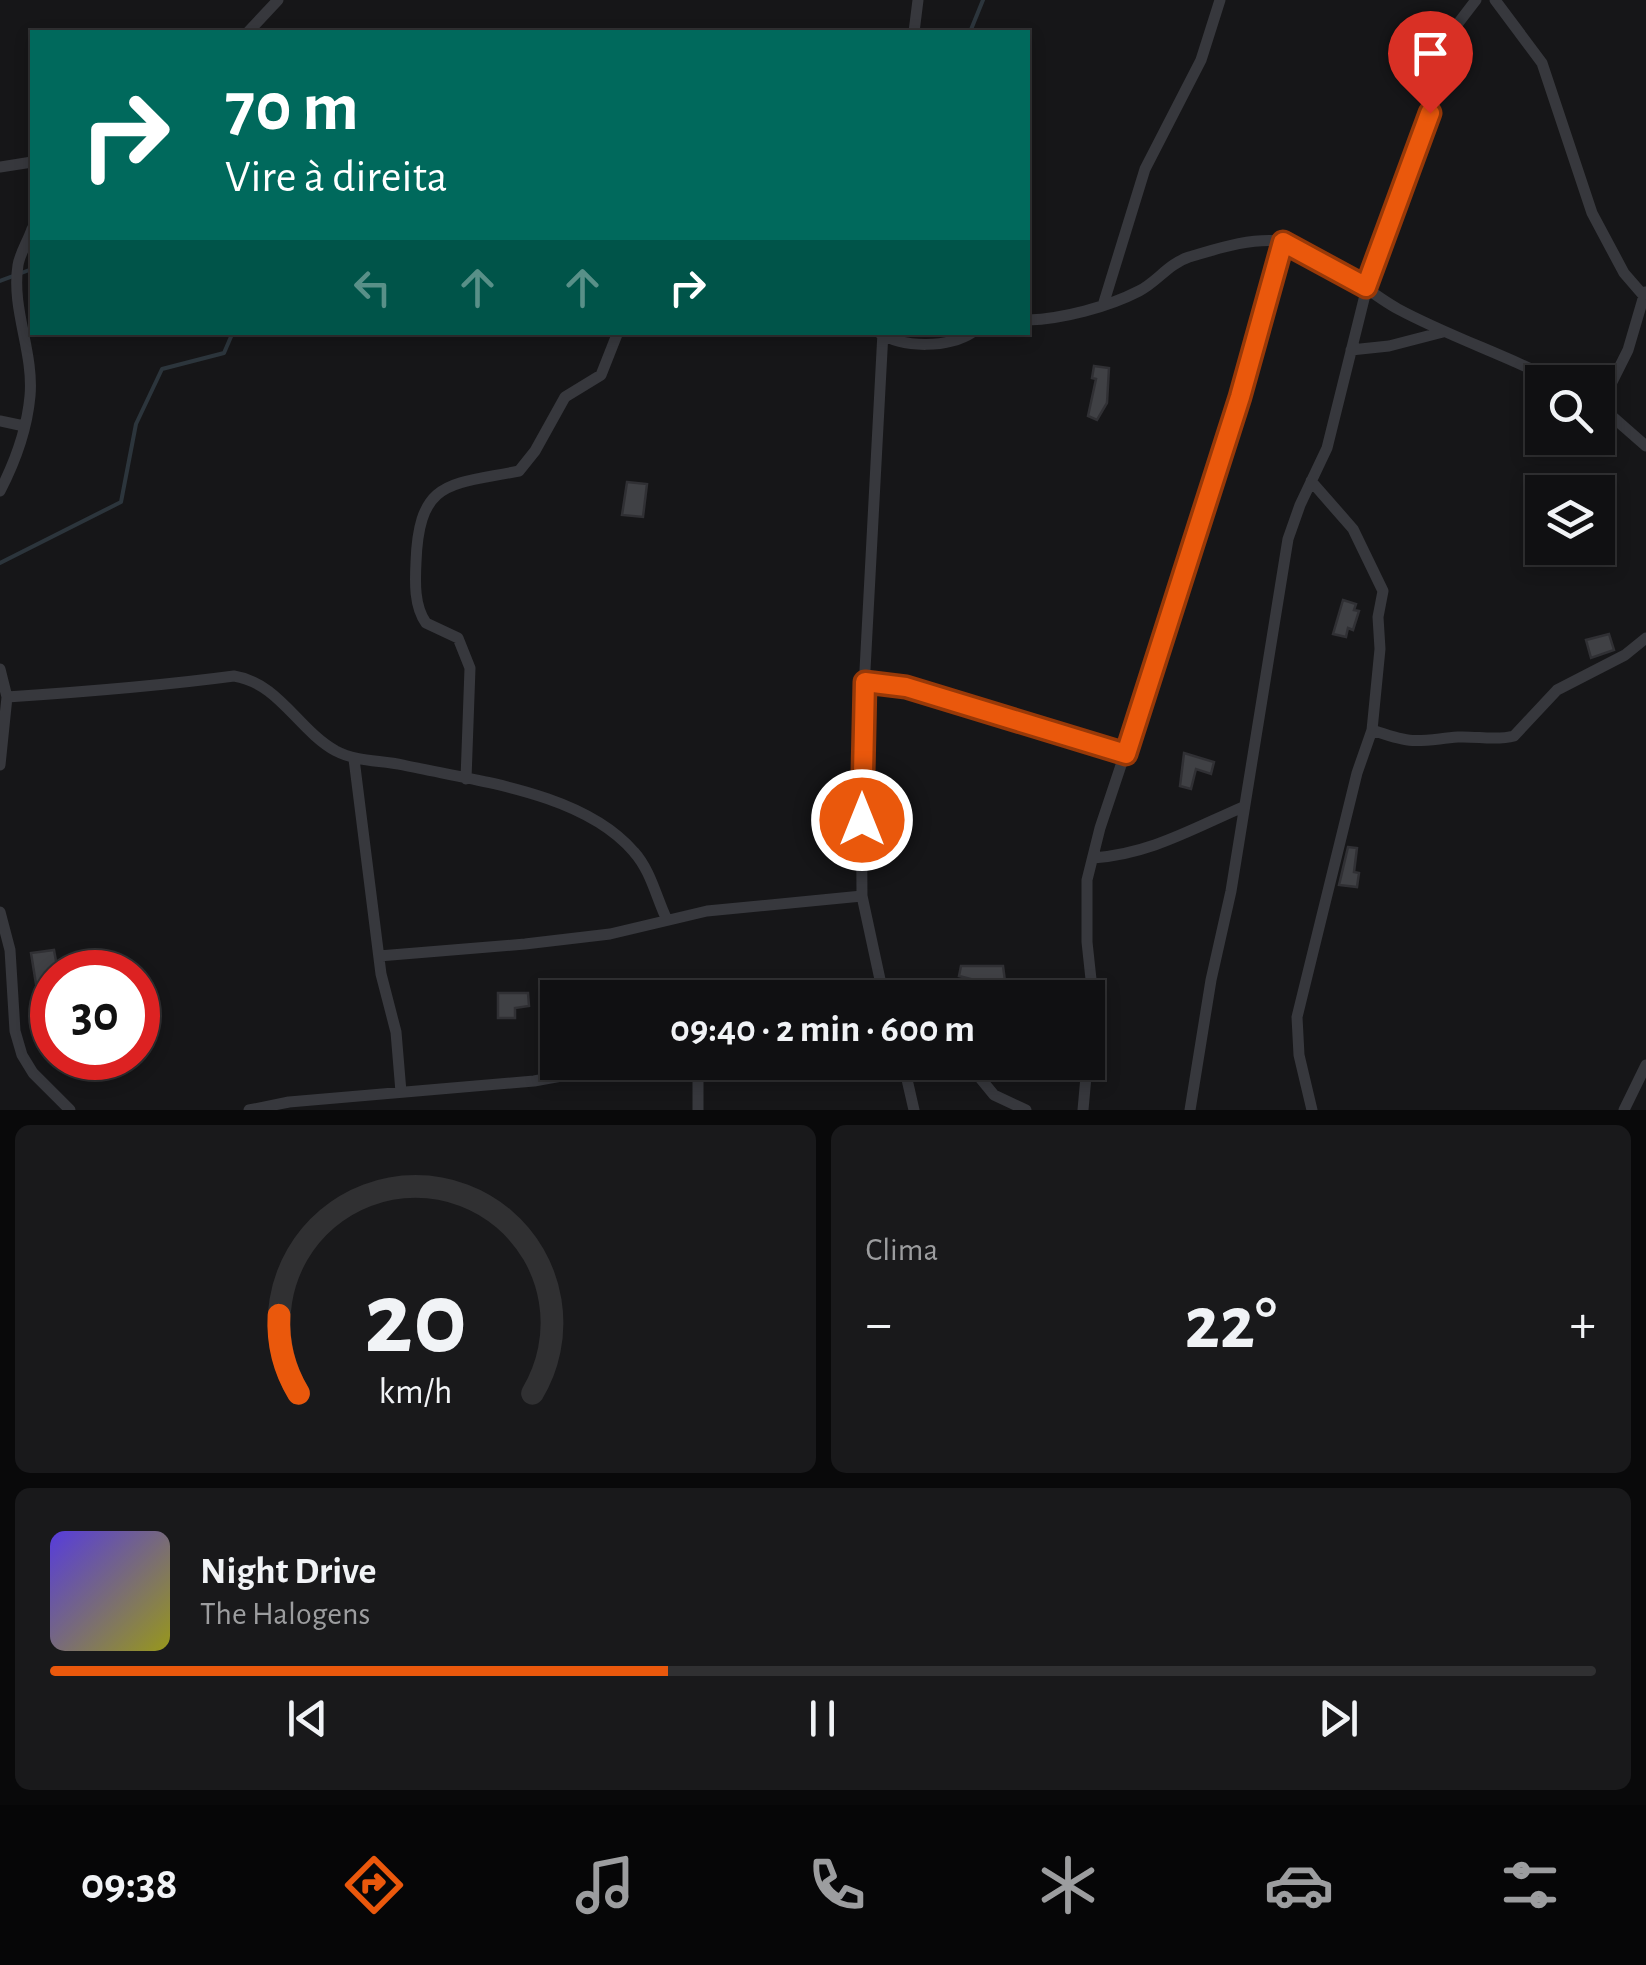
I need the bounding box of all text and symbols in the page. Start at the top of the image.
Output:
pin [1388,11,1473,114]
icon: arrive [1403,26,1458,81]
icon: right [60,70,190,200]
text: 70 m [225,73,359,143]
text: Vire à direita [225,155,448,200]
icon: left [345,260,400,315]
icon: ahead [450,260,505,315]
icon: ahead [555,260,610,315]
icon: right [660,260,715,315]
map controls [1525,365,1615,565]
button: search [1525,365,1615,455]
button: layers [1525,475,1615,565]
position arrow [810,768,914,872]
speed limit sign: 30 [30,950,160,1080]
text: 09:40 · 2 min · 600 m [670,1011,975,1049]
text: Clima [866,1234,938,1266]
text: 20 [364,1268,467,1372]
text: 22° [1184,1287,1277,1362]
text: − [866,1297,892,1352]
text: + [1570,1297,1596,1352]
text: km/h [378,1374,452,1410]
text: Night Drive [200,1553,376,1591]
text: The Halogens [200,1598,370,1630]
icon: previous [280,1691,335,1746]
icon: pause [795,1691,850,1746]
icon: next [1311,1691,1366,1746]
icon: directions [339,1850,409,1920]
icon: music [570,1850,640,1920]
icon: phone [802,1850,872,1920]
icon: climate [1033,1850,1103,1920]
icon: car [1264,1850,1334,1920]
icon: filters [1495,1850,1565,1920]
text: 09:38 [81,1862,178,1907]

